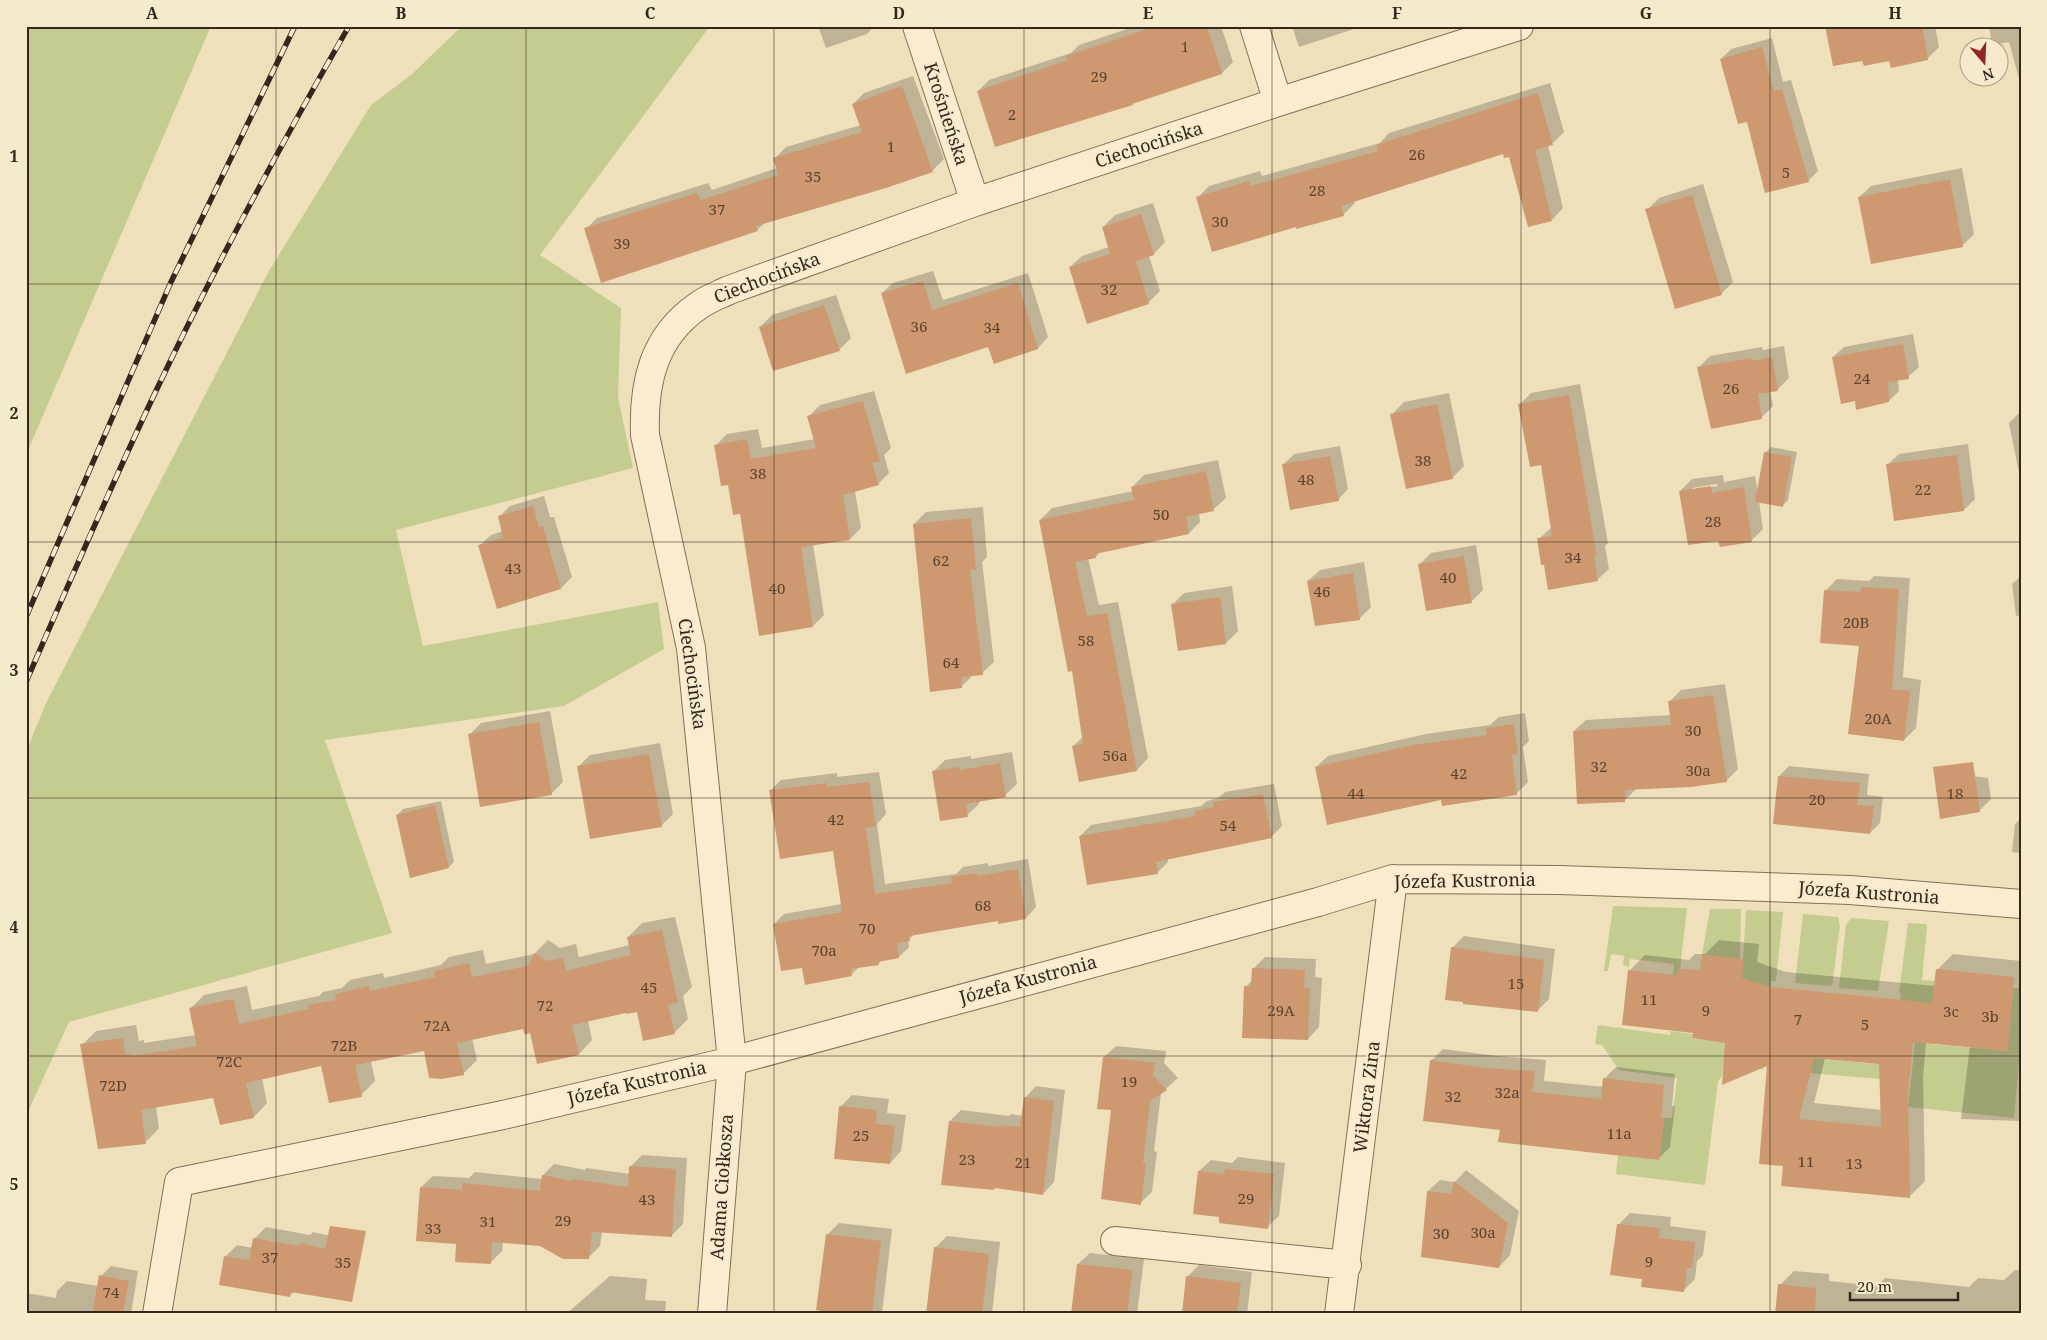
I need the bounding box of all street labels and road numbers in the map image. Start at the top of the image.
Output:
street label: Krośnieńska [919,59,975,168]
street label: Ciechocińska [1092,115,1206,173]
street label: Ciechocińska [710,246,823,308]
street label: Ciechocińska [673,617,713,731]
street label: Józefa Kustronia [1393,867,1536,893]
street label: Józefa Kustronia [1797,875,1941,909]
street label: Józefa Kustronia [955,949,1099,1009]
street label: Wiktora Zina [1347,1039,1385,1154]
street label: Józefa Kustronia [564,1054,708,1110]
street label: Adama Ciołkosza [704,1113,738,1261]

